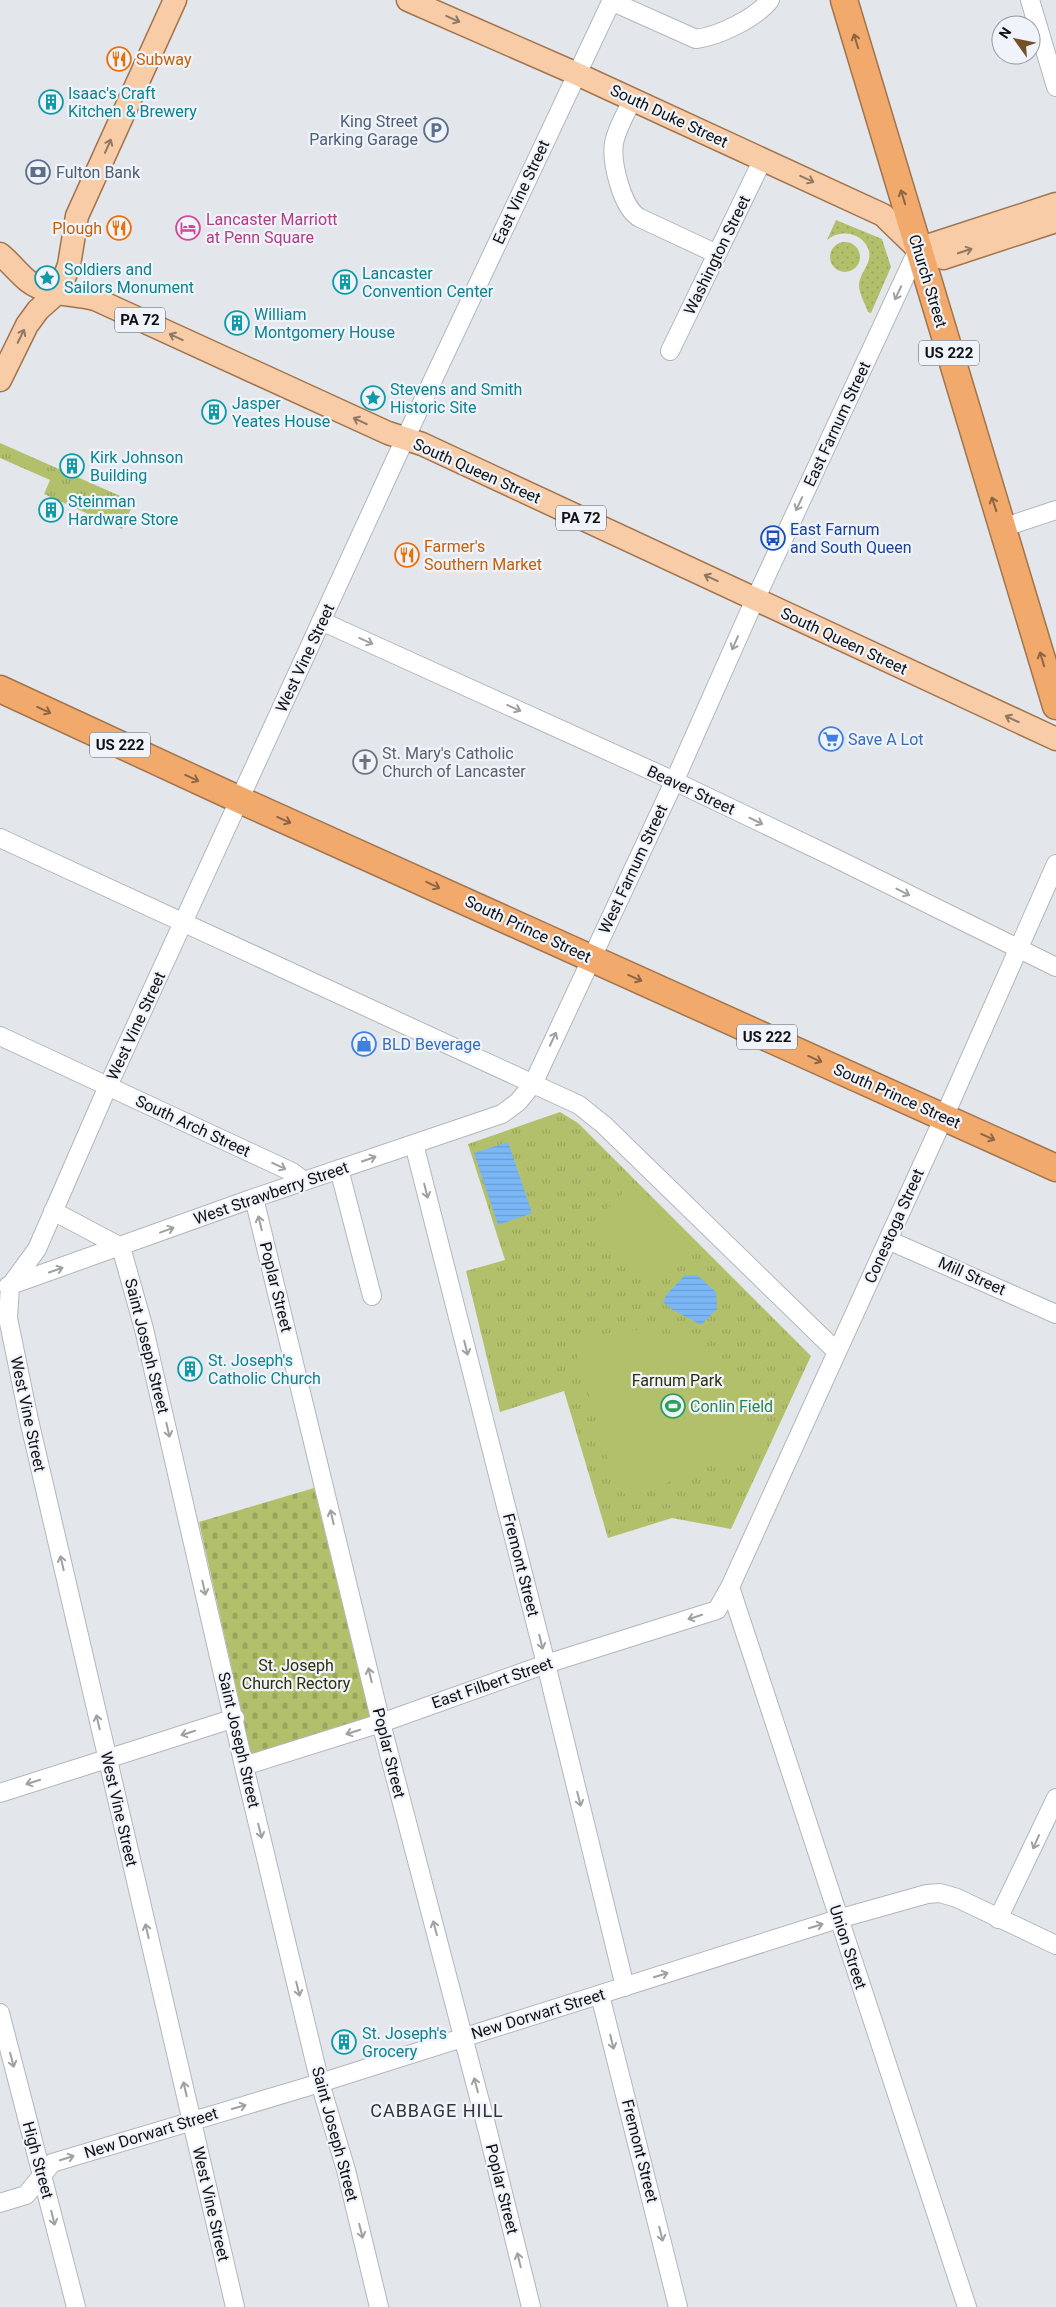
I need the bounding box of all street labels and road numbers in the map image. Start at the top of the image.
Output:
street label: South Duke Street [607,80,731,152]
street label: East Vine Street [489,137,553,247]
street label: Washington Street [680,192,754,318]
street label: Church Street [905,232,951,330]
road number: PA 72 [115,308,165,332]
road number: US 222 [919,340,979,366]
street label: East Farnum Street [800,358,874,490]
street label: South Queen Street [410,434,544,508]
road number: PA 72 [556,506,606,530]
street label: West Vine Street [272,601,338,715]
street label: South Queen Street [778,603,910,679]
road number: US 222 [90,732,150,758]
street label: Beaver Street [644,761,738,819]
street label: West Farnum Street [595,801,671,937]
street label: South Prince Street [462,891,594,967]
street label: West Vine Street [103,969,169,1083]
road number: US 222 [737,1024,797,1050]
street label: South Prince Street [831,1060,963,1132]
street label: South Arch Street [133,1091,253,1161]
street label: West Strawberry Street [191,1158,351,1228]
street label: Conestoga Street [860,1166,928,1286]
street label: Poplar Street [256,1240,296,1334]
street label: Mill Street [935,1253,1009,1299]
street label: Saint Joseph Street [121,1276,173,1416]
street label: West Vine Street [6,1355,50,1473]
street label: Fremont Street [499,1511,543,1619]
street label: East Filbert Street [429,1653,555,1713]
street label: Saint Joseph Street [214,1670,264,1810]
street label: Poplar Street [369,1706,409,1800]
street label: West Vine Street [97,1750,141,1868]
street label: Union Street [825,1903,871,1991]
street label: New Dorwart Street [469,1985,607,2043]
street label: Saint Joseph Street [308,2064,362,2204]
street label: Fremont Street [618,2097,662,2205]
street label: New Dorwart Street [82,2104,220,2162]
street label: High Street [19,2119,57,2201]
street label: Poplar Street [482,2142,522,2236]
street label: West Vine Street [189,2145,233,2263]

